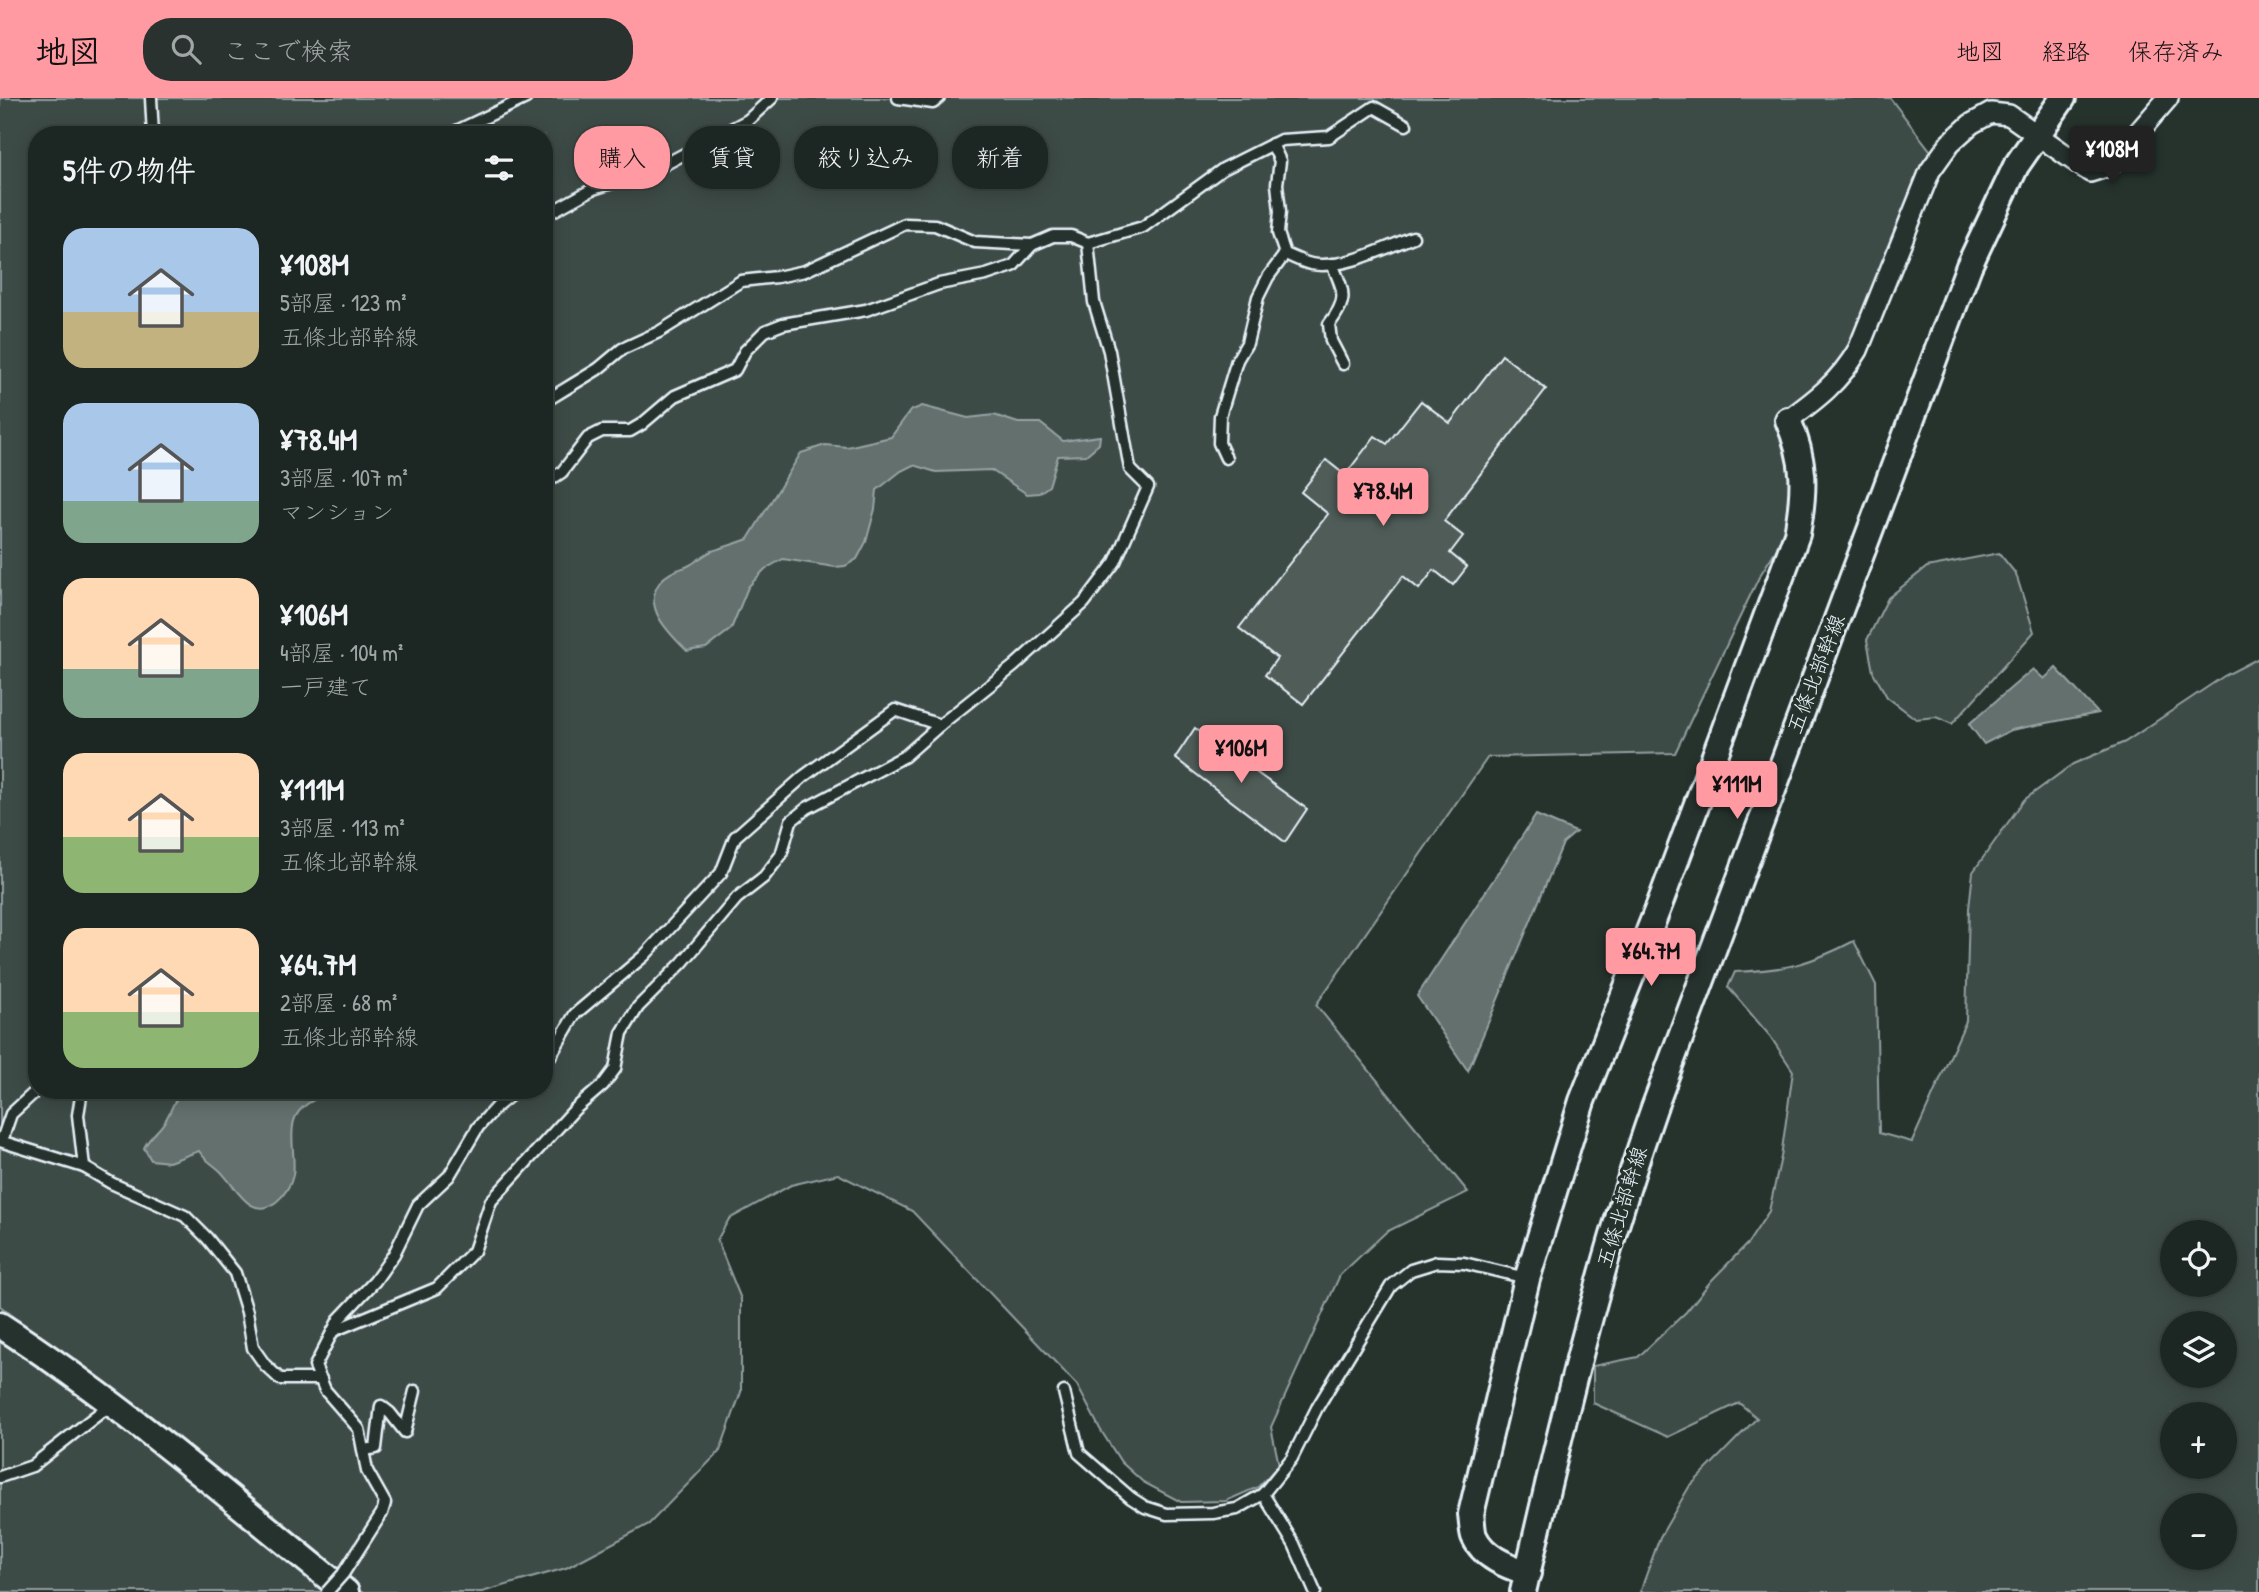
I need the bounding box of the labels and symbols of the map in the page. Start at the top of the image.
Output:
pin: ¥108M [2063,126,2161,186]
pin: ¥78.4M [1326,468,1440,528]
street label: 五條北部幹線 [1779,610,1852,738]
pin: ¥106M [1192,726,1290,785]
pin: ¥111M [1688,762,1786,821]
pin: ¥64.7M [1594,928,1708,988]
street label: 五條北部幹線 [1589,1142,1654,1271]

